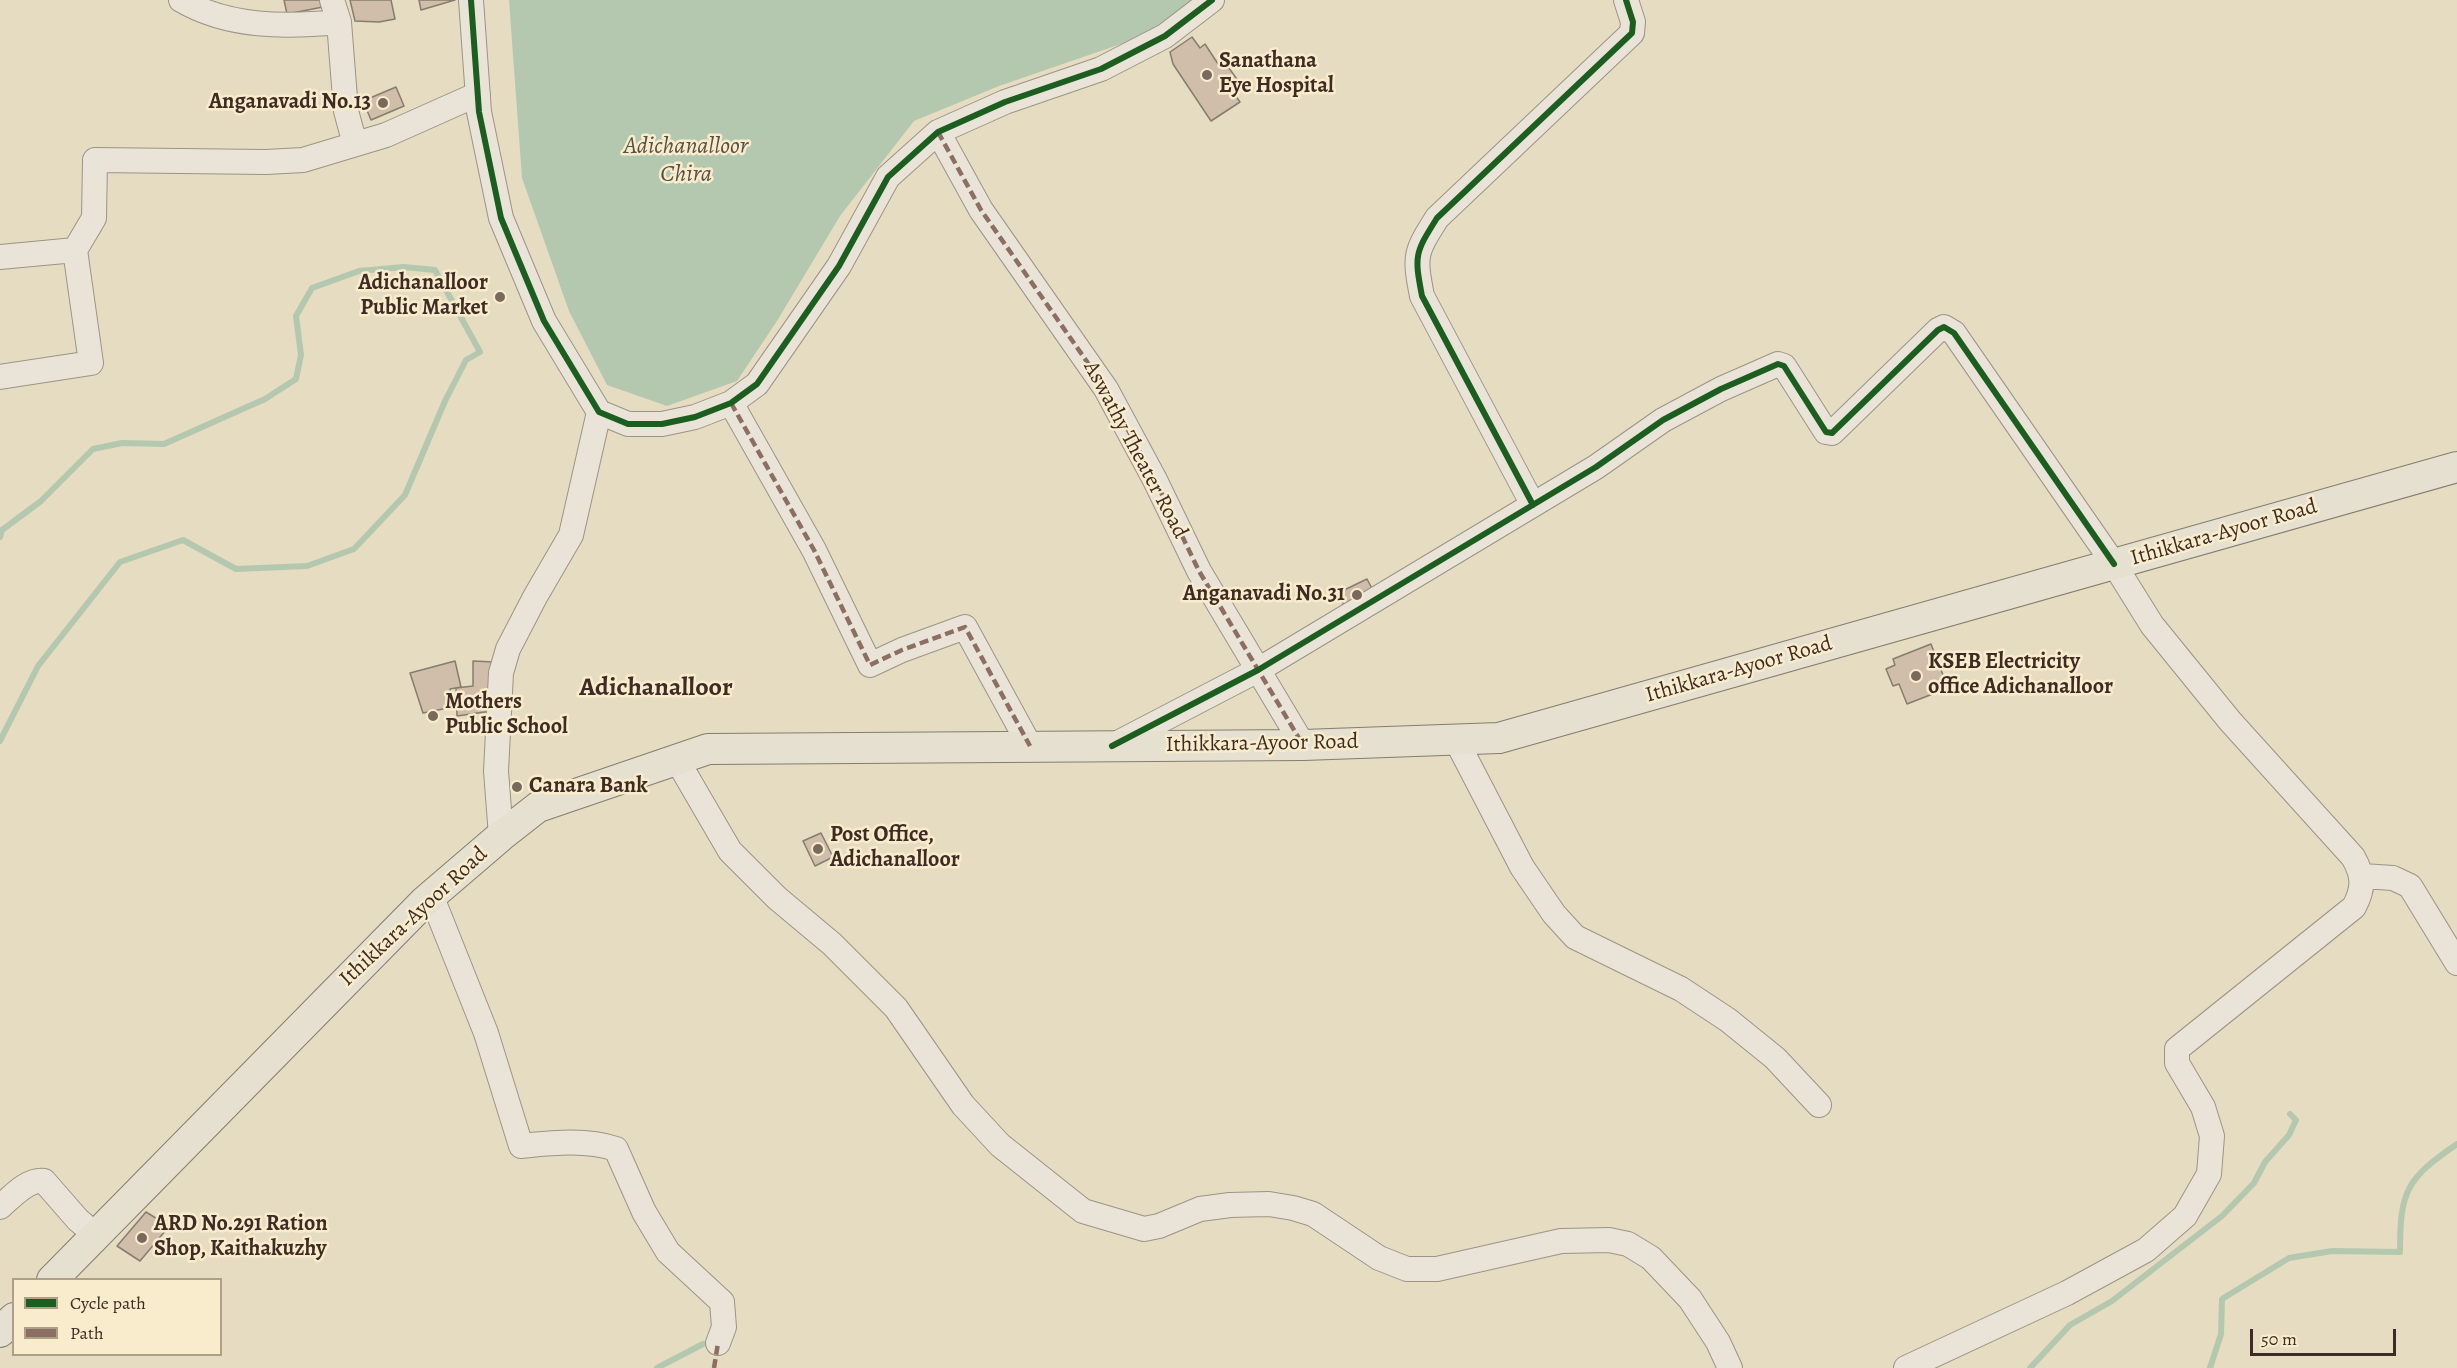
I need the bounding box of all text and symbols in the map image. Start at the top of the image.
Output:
place label: Sanathana Eye Hospital [1219,49,1334,100]
marker: Sanathana Eye Hospital [1200,68,1214,82]
place label: Anganavadi No.13 [209,90,371,116]
marker: Anganavadi No.13 [376,96,390,110]
water label: Adichanalloor Chira [624,133,748,189]
place label: Adichanalloor Public Market [358,271,488,322]
marker: Adichanalloor Public Market [493,290,507,304]
street label: Aswathy Theater Road [1077,357,1193,543]
street label: Ithikkara-Ayoor Road [2128,494,2320,572]
place label: Anganavadi No.31 [1183,582,1345,608]
marker: Anganavadi No.31 [1350,588,1364,602]
street label: Ithikkara-Ayoor Road [1643,631,1835,709]
place label: KSEB Electricity office Adichanalloor [1928,650,2113,702]
marker: KSEB Electricity office Adichanalloor [1909,669,1923,683]
district label: Adichanalloor [579,673,733,705]
place label: Mothers Public School [445,690,568,742]
marker: Mothers Public School [426,709,440,723]
street label: Ithikkara-Ayoor Road [1165,729,1359,759]
place label: Canara Bank [529,774,648,800]
marker: Canara Bank [510,780,524,794]
place label: Post Office, Adichanalloor [830,823,960,874]
street label: Ithikkara-Ayoor Road [334,842,494,992]
marker: Post Office, Adichanalloor [811,842,825,856]
place label: ARD No.291 Ration Shop, Kaithakuzhy [154,1212,328,1264]
marker: ARD No.291 Ration Shop, Kaithakuzhy [135,1231,149,1245]
legend [12,1278,222,1356]
text: Cycle path [70,1291,146,1315]
scale bar [2253,1317,2398,1355]
text: Path [70,1321,104,1345]
text: 50 m [2261,1327,2297,1351]

